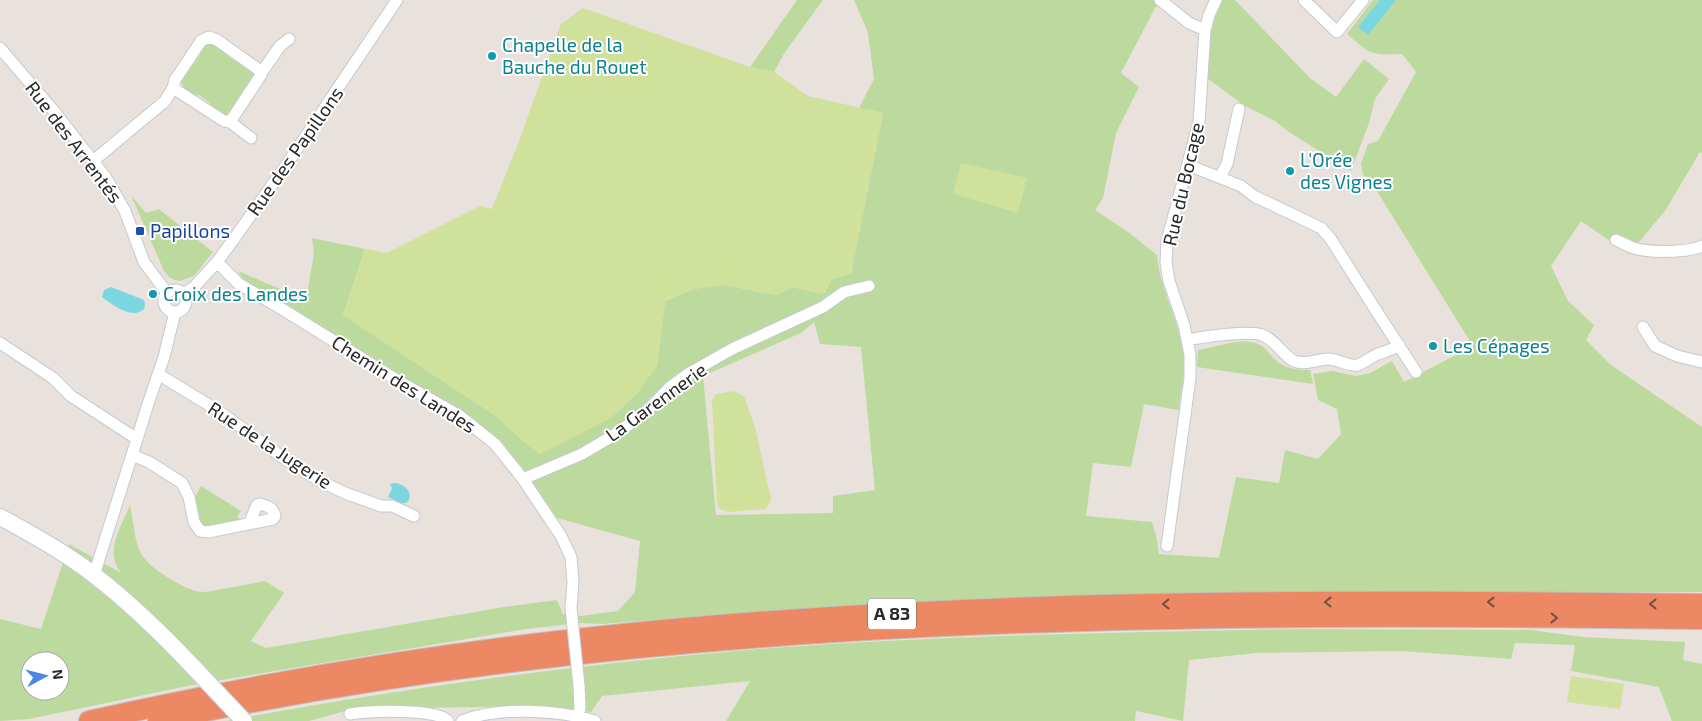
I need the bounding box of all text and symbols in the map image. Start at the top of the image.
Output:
place label: Chapelle de la Bauche du Rouet [502,33,646,78]
marker: Chapelle de la Bauche du Rouet [486,50,498,62]
street label: Rue des Arrentés [21,76,128,207]
street label: Rue des Papillons [242,82,348,220]
street label: Rue du Bocage [1157,120,1208,248]
place label: L'Orée des Vignes [1300,148,1392,193]
marker: L'Orée des Vignes [1284,165,1296,177]
place label: Papillons [150,219,230,242]
marker: Papillons [134,225,146,237]
place label: Croix des Landes [163,282,308,305]
marker: Croix des Landes [147,288,159,300]
street label: Chemin des Landes [328,330,481,437]
place label: Les Cépages [1443,334,1550,357]
marker: Les Cépages [1427,340,1439,352]
street label: La Garennerie [601,357,711,446]
street label: Rue de la Jugerie [204,396,336,493]
one-way arrow [1324,597,1332,607]
one-way arrow [1487,597,1495,608]
road number: A 83 [868,598,916,630]
one-way arrow [1162,599,1170,609]
one-way arrow [1649,599,1657,609]
one-way arrow [1551,613,1559,623]
north arrow [20,651,70,701]
text: N [49,668,67,680]

